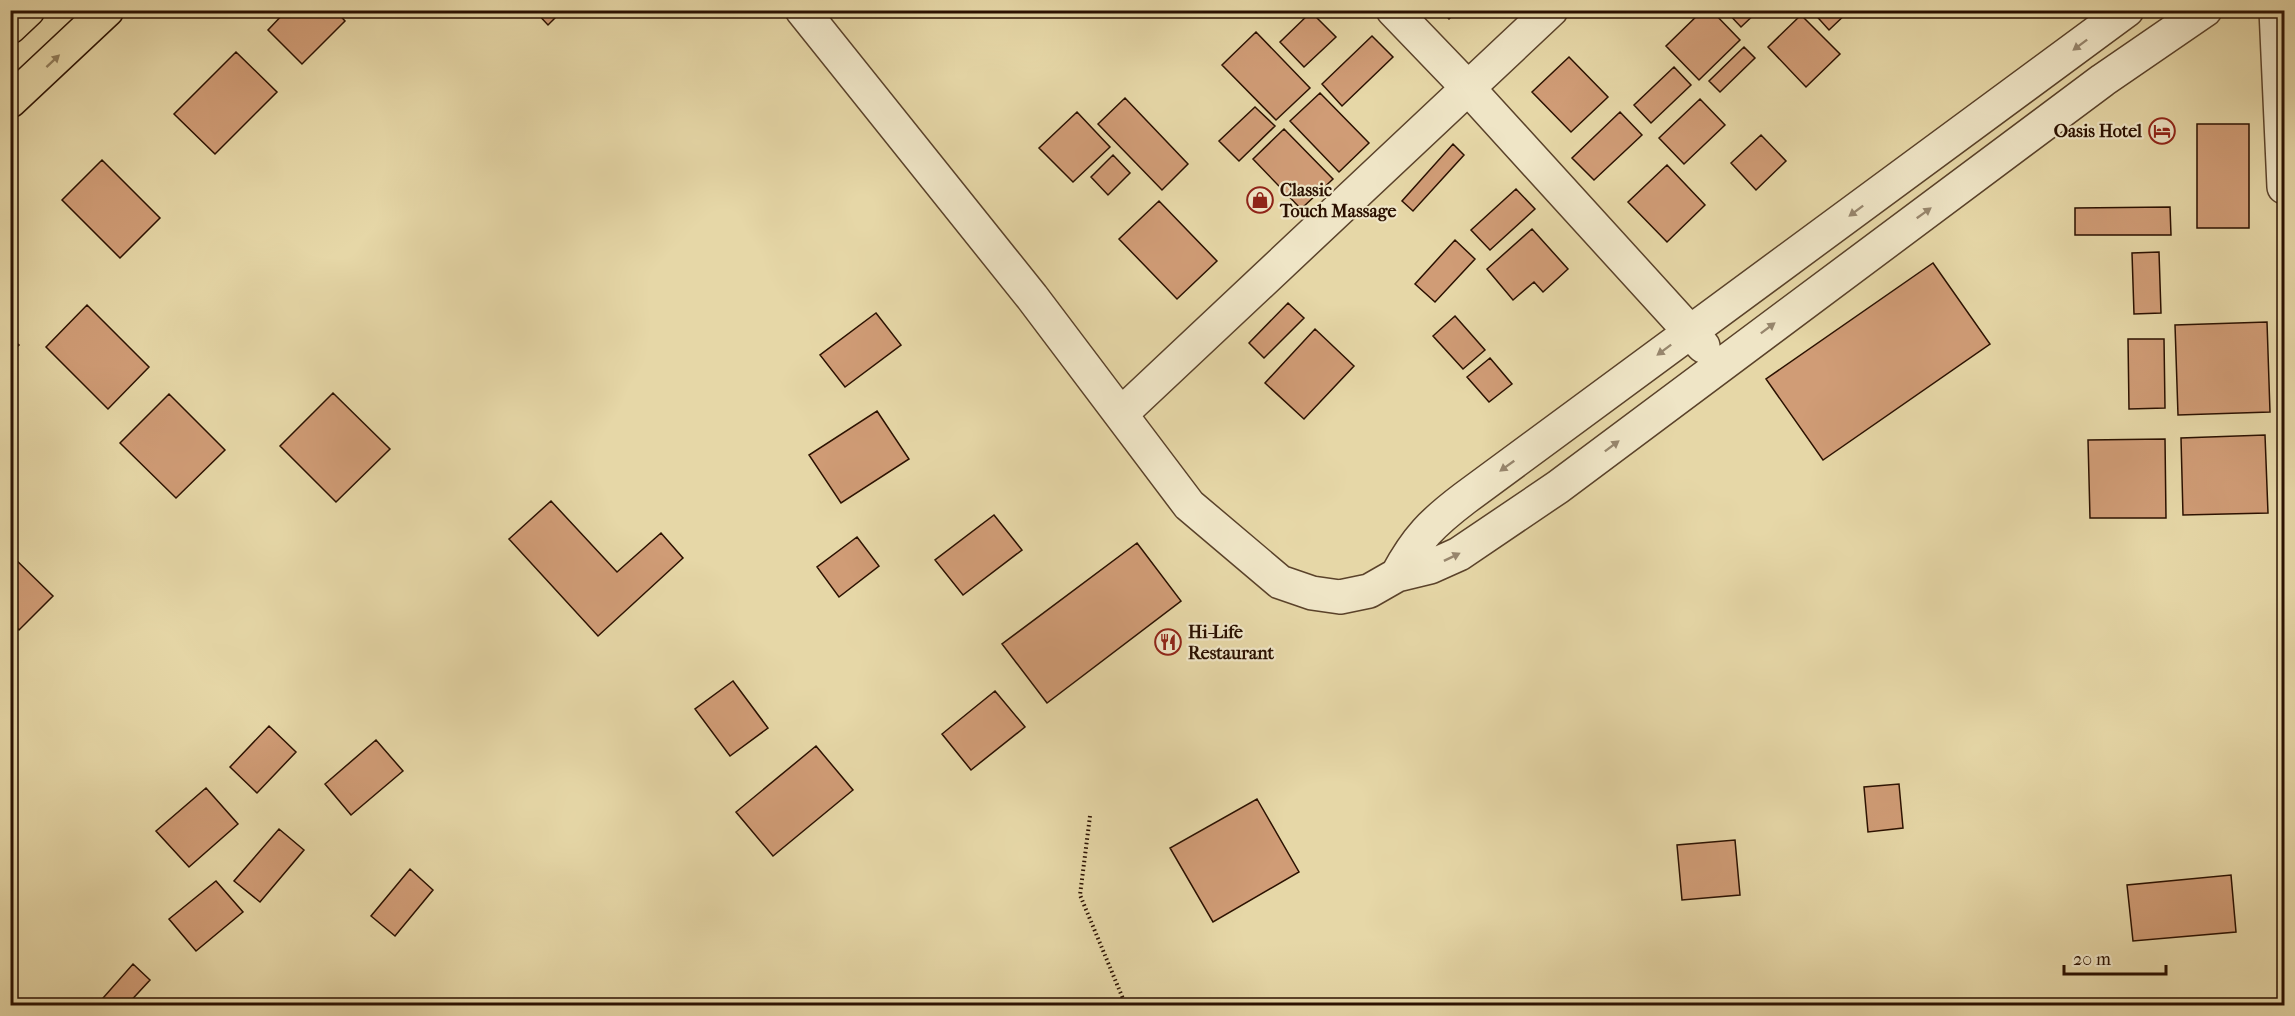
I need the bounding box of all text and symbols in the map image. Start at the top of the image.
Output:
one-way arrow [2073,39,2088,51]
one-way arrow [46,54,61,68]
hotel icon: Oasis Hotel [2147,116,2177,146]
place label: Oasis Hotel [2054,121,2143,142]
place label: Classic Touch Massage [1279,180,1396,222]
shop icon: Classic Touch Massage [1245,185,1275,215]
one-way arrow [1848,205,1864,217]
one-way arrow [1917,207,1932,219]
one-way arrow [1760,323,1775,335]
one-way arrow [1656,344,1672,356]
one-way arrow [1604,440,1620,452]
one-way arrow [1500,460,1515,472]
one-way arrow [1443,552,1460,561]
place label: Hi-Life Restaurant [1188,622,1275,664]
restaurant icon: Hi-Life Restaurant [1153,627,1183,657]
scale bar [2064,938,2166,976]
text: 20 m [2073,949,2111,970]

